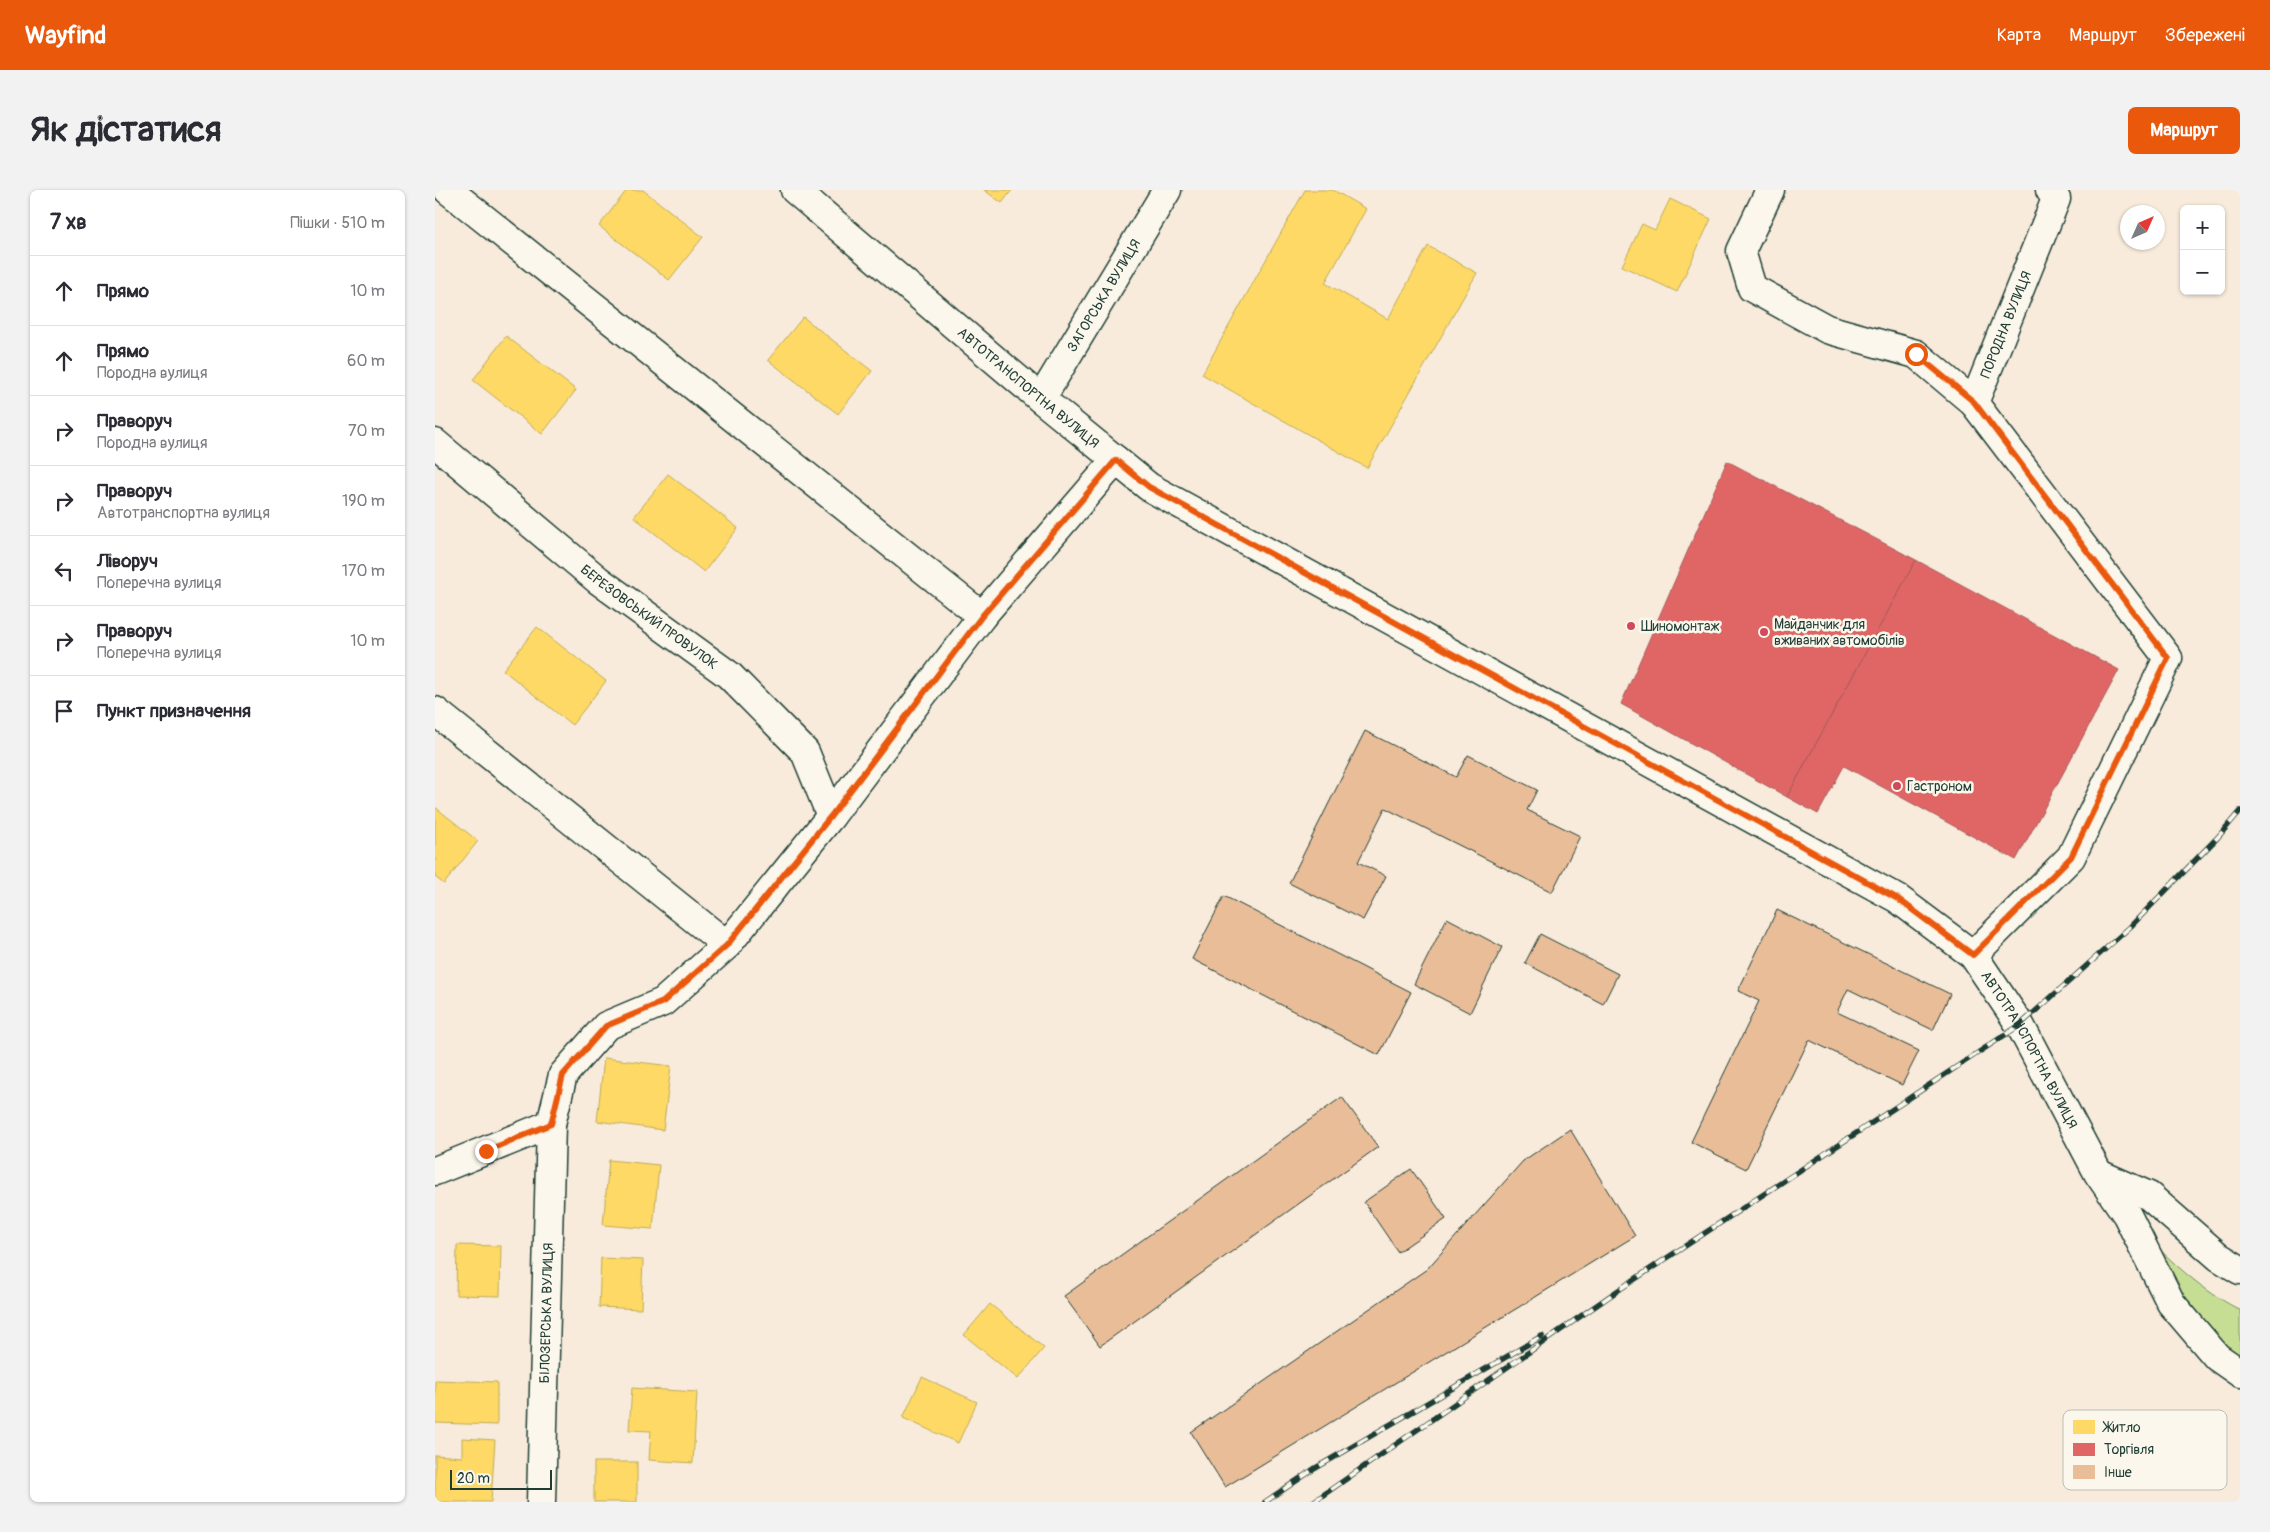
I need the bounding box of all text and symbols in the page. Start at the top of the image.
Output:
text: Wayfind [25,21,106,50]
text: Карта [1997,24,2041,47]
text: Маршрут [2069,24,2137,47]
text: Збережені [2165,24,2245,47]
button: Маршрут [2128,107,2240,154]
text: Як дістатися [30,108,221,152]
north arrow [2120,205,2165,250]
map controls [2180,205,2225,295]
button: + [2180,205,2225,250]
text: 7 хв [50,209,87,236]
text: Пішки · 510 m [290,213,385,233]
street label: ЗАГОРСЬКА ВУЛИЦЯ [1063,236,1144,355]
button: − [2180,250,2225,295]
street label: ПОРОДНА ВУЛИЦЯ [1977,269,2035,381]
icon: ahead [50,277,78,305]
text: Прямо [97,279,149,303]
text: 10 m [350,281,385,301]
street label: АВТОТРАНСПОРТНА ВУЛИЦЯ [954,324,1103,452]
text: Прямо [97,339,149,363]
route start [1905,343,1928,366]
icon: ahead [50,347,78,375]
text: 60 m [347,351,385,371]
text: Породна вулиця [97,363,208,383]
text: Праворуч [97,409,172,433]
icon: right [50,417,78,445]
text: 70 m [348,421,385,441]
text: Породна вулиця [97,433,208,453]
text: Праворуч [97,479,172,503]
icon: right [50,487,78,515]
text: 190 m [342,491,385,511]
text: Автотранспортна вулиця [97,503,270,523]
text: Ліворуч [97,549,158,573]
icon: left [50,557,78,585]
text: 170 m [342,561,385,581]
street label: БЕРЕЗОВСЬКИЙ ПРОВУЛОК [577,561,721,673]
text: Поперечна вулиця [97,573,221,593]
place label: Майданчик для вживаних автомобілів [1774,616,1905,649]
place label: Шиномонтаж [1641,618,1719,635]
text: Праворуч [97,619,172,643]
marker: Шиномонтаж [1625,620,1637,632]
marker: Майданчик для вживаних автомобілів [1758,626,1770,638]
icon: right [50,627,78,655]
text: 10 m [350,631,385,651]
text: Поперечна вулиця [97,643,221,663]
icon: arrive [50,697,78,725]
text: Пункт призначення [97,699,251,723]
place label: Гастроном [1907,778,1972,795]
marker: Гастроном [1891,780,1903,792]
street label: АВТОТРАНСПОРТНА ВУЛИЦЯ [1977,968,2081,1132]
route end [475,1140,498,1163]
street label: БІЛОЗЕРСЬКА ВУЛИЦЯ [536,1242,557,1384]
legend [2063,1410,2227,1490]
text: Житло [2102,1419,2141,1436]
text: Торгівля [2104,1441,2154,1458]
text: Інше [2104,1464,2132,1481]
scale bar [450,1467,553,1490]
text: 20 m [457,1470,490,1487]

